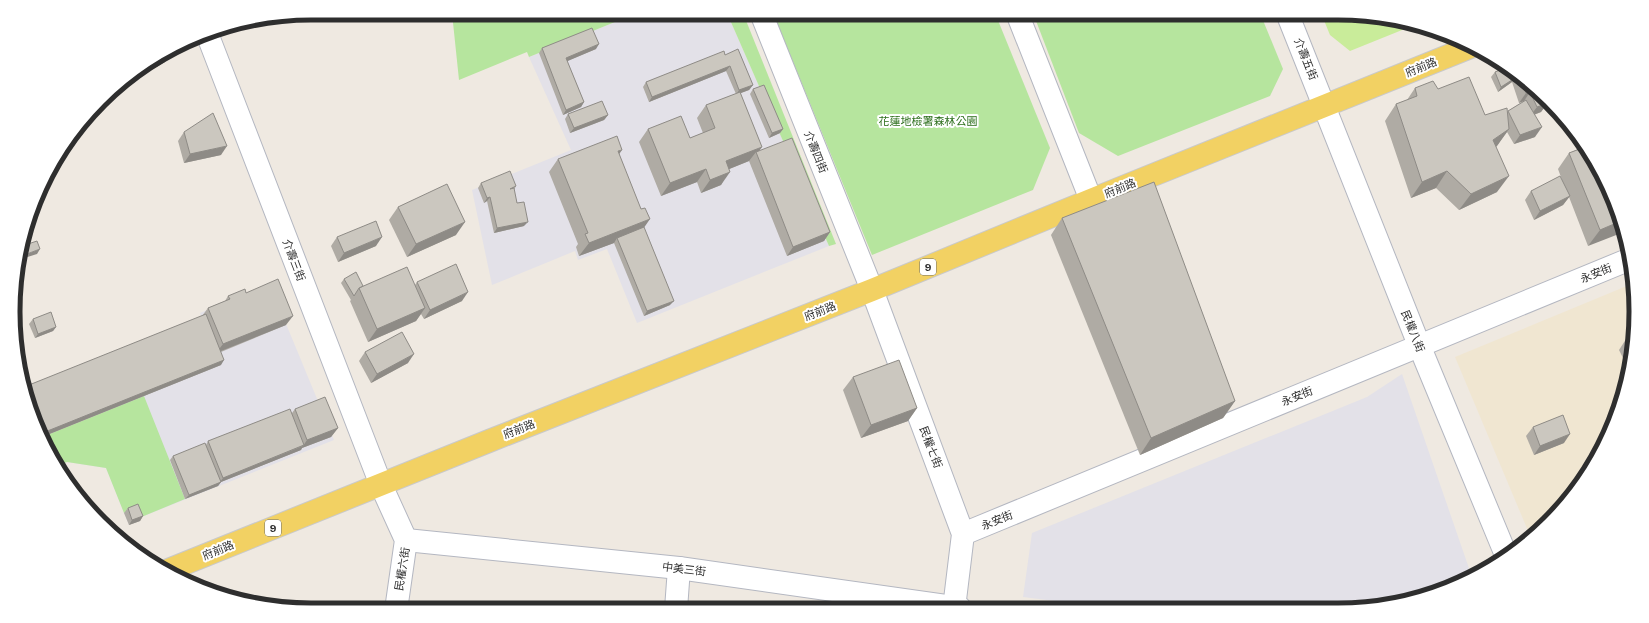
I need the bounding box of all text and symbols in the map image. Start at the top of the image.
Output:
street label: 介壽五街 [1292,36,1320,82]
street label: 府前路 [1403,55,1439,79]
park label: 花蓮地檢署森林公園 [879,115,978,127]
street label: 介壽四街 [802,129,830,175]
street label: 府前路 [1102,176,1138,200]
street label: 介壽三街 [281,237,307,283]
road number: 9 [920,259,936,275]
street label: 永安街 [1578,261,1614,285]
street label: 府前路 [802,299,838,323]
street label: 民權八街 [1399,308,1427,354]
street label: 永安街 [1279,384,1315,408]
street label: 府前路 [501,417,537,441]
street label: 民權七街 [918,424,944,470]
street label: 永安街 [979,508,1015,532]
road number: 9 [265,520,281,536]
street label: 府前路 [200,538,236,562]
street label: 民權六街 [393,546,411,592]
street label: 中美三街 [661,560,707,578]

